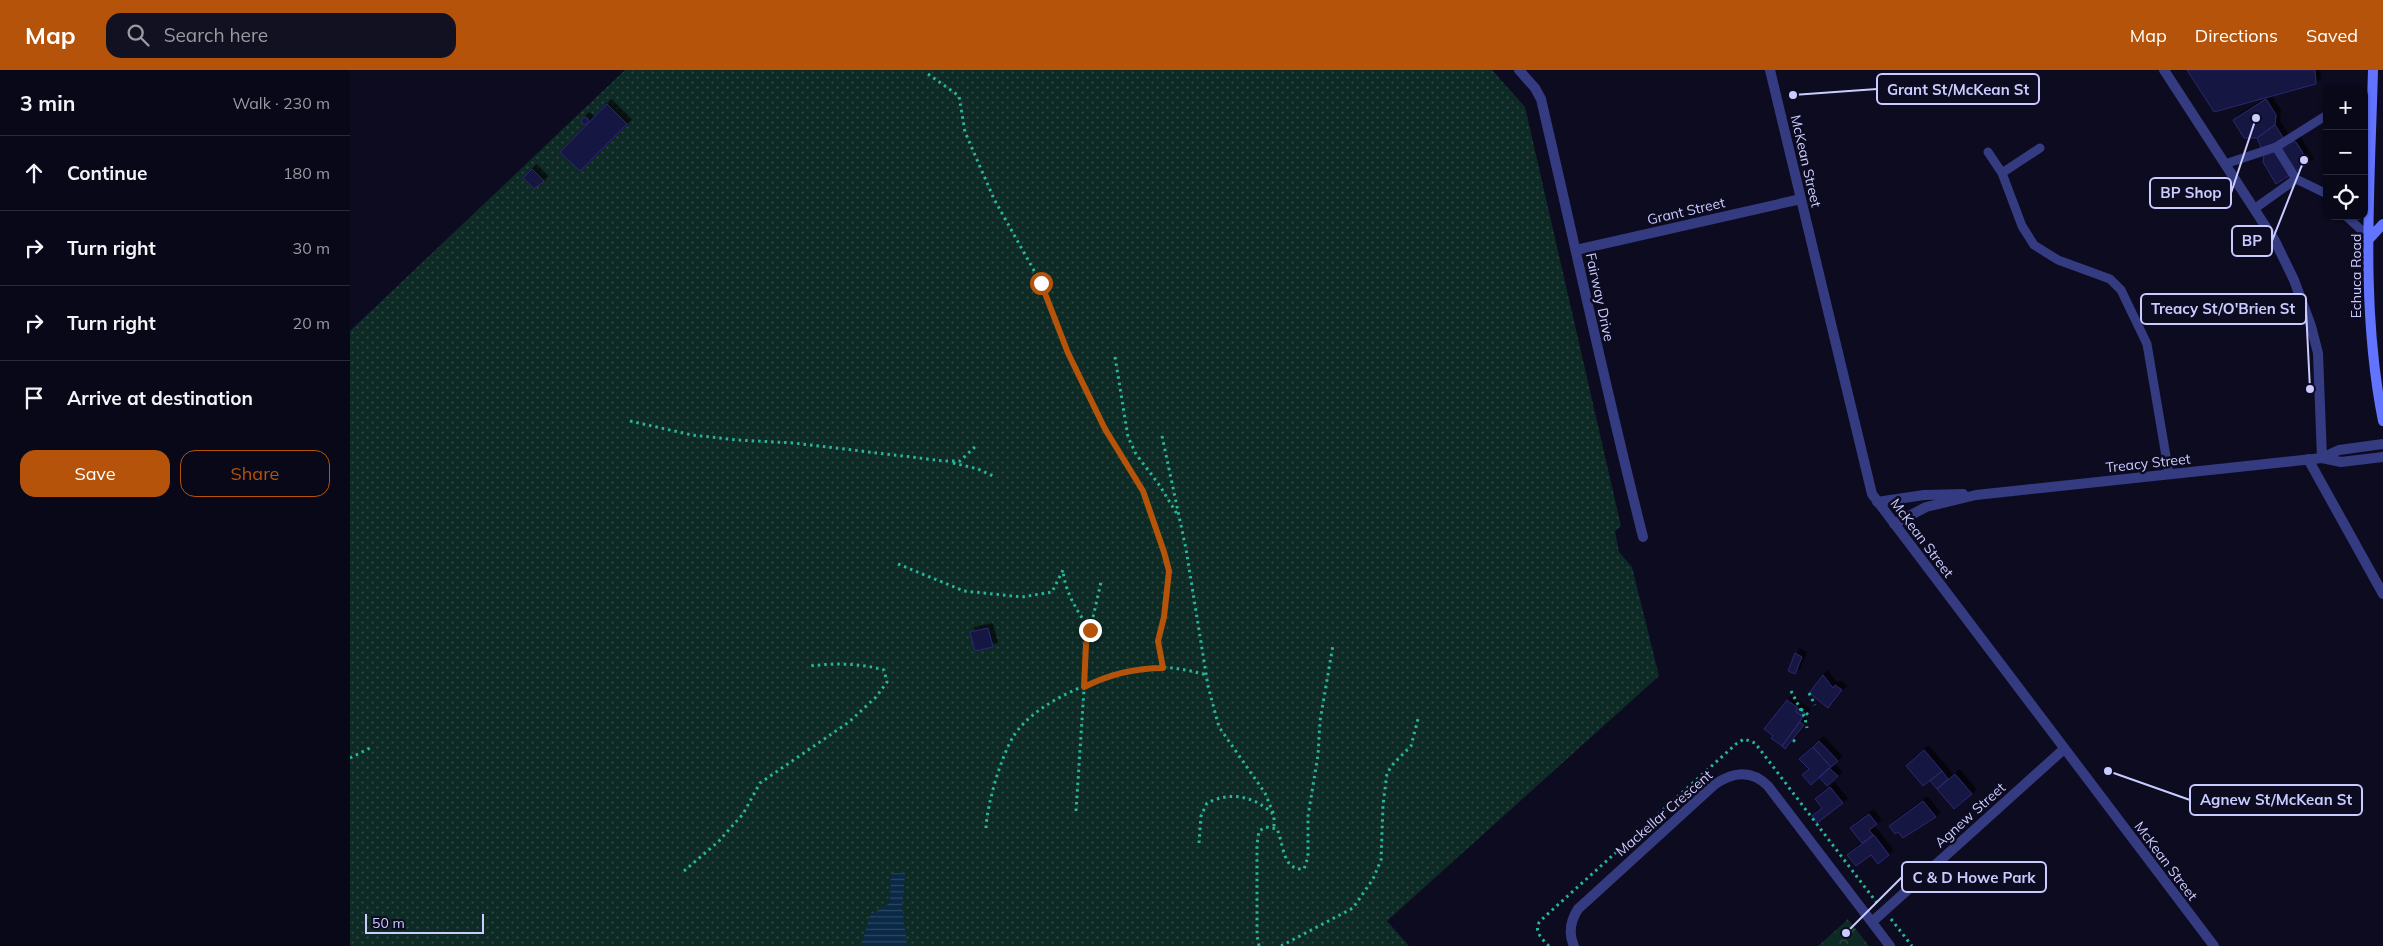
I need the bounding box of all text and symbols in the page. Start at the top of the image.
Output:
search box [106,13,456,58]
text: Map [25,20,76,50]
icon: search [124,21,152,49]
text: Search here [164,23,268,47]
text: Map [2130,24,2167,47]
text: Directions [2195,24,2278,47]
text: Saved [2306,24,2358,47]
callout: Grant St/McKean St [1877,74,2039,104]
text: Grant St/McKean St [1887,80,2029,99]
map controls [2323,85,2368,220]
button: + [2323,85,2368,130]
text: 3 min [20,90,75,116]
text: Walk · 230 m [232,93,330,113]
street label: McKean Street [1787,113,1825,209]
button: − [2323,130,2368,175]
icon: ahead [20,159,48,187]
text: Continue [67,161,147,185]
text: 180 m [283,163,330,183]
button: locate [2323,175,2368,220]
callout: BP Shop [2150,178,2231,208]
text: BP Shop [2160,183,2222,202]
street label: Grant Street [1645,193,1727,229]
callout: BP [2232,226,2272,256]
text: BP [2242,231,2262,250]
icon: right [20,234,48,262]
street label: Echuca Road [2347,234,2365,318]
text: Turn right [67,236,156,260]
text: 30 m [293,238,330,258]
street label: Fairway Drive [1582,251,1618,343]
route start [1030,272,1053,295]
callout: Treacy St/O'Brien St [2141,294,2306,324]
text: Treacy St/O'Brien St [2151,299,2295,318]
icon: right [20,309,48,337]
text: Turn right [67,311,156,335]
text: 20 m [293,313,330,333]
icon: arrive [20,384,48,412]
text: Arrive at destination [67,386,253,410]
button: Save [20,450,170,497]
button: Share [180,450,330,497]
street label: Treacy Street [2105,450,2191,476]
street label: McKean Street [1886,495,1958,581]
route end [1079,619,1102,642]
street label: Mackellar Crescent [1612,766,1716,860]
street label: Agnew Street [1931,778,2009,851]
callout: Agnew St/McKean St [2190,785,2362,815]
text: Agnew St/McKean St [2200,790,2352,809]
street label: McKean Street [2130,818,2202,904]
callout: C & D Howe Park [1902,862,2046,892]
text: C & D Howe Park [1912,868,2036,887]
scale bar [365,911,484,934]
text: 50 m [372,914,405,932]

